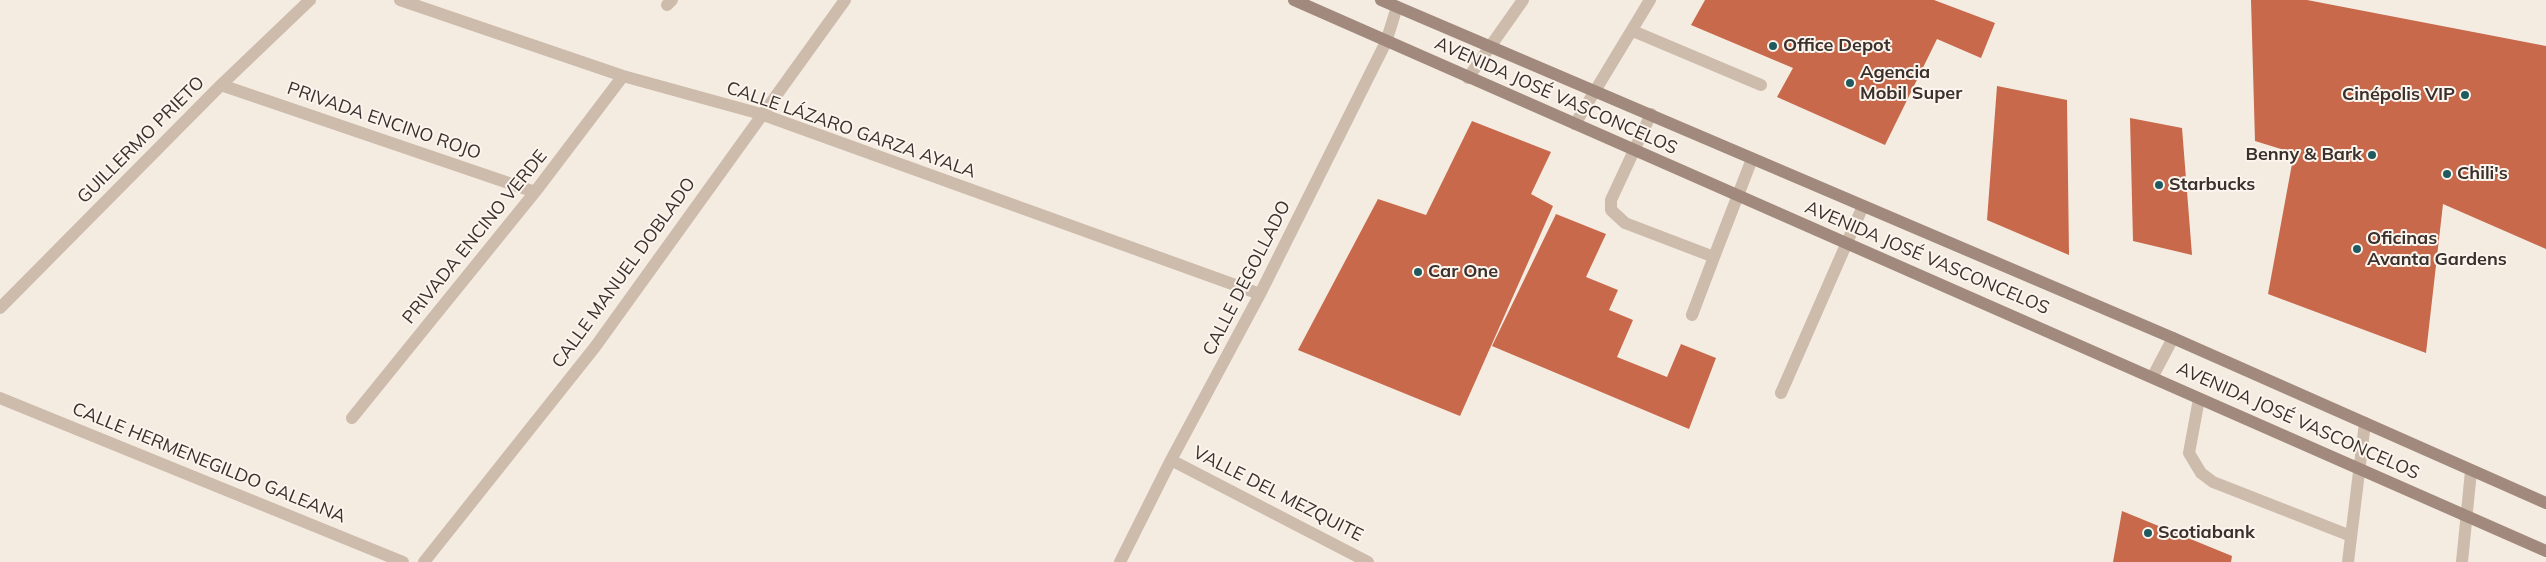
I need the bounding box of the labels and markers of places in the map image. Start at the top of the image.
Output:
place label: Office Depot [1783,35,1890,57]
marker: Office Depot [1767,40,1779,52]
place label: Agencia Mobil Super [1860,62,1962,104]
marker: Agencia Mobil Super [1844,77,1856,89]
place label: Cinépolis VIP [2342,84,2455,106]
marker: Cinépolis VIP [2459,89,2471,101]
place label: Benny & Bark [2245,144,2362,166]
marker: Benny & Bark [2366,149,2378,161]
place label: Chili's [2457,163,2508,185]
marker: Chili's [2441,168,2453,180]
place label: Starbucks [2169,174,2255,196]
marker: Starbucks [2153,179,2165,191]
place label: Oficinas Avanta Gardens [2367,228,2507,270]
marker: Oficinas Avanta Gardens [2351,243,2363,255]
place label: Car One [1428,261,1498,283]
marker: Car One [1412,266,1424,278]
place label: Scotiabank [2158,522,2255,544]
marker: Scotiabank [2142,527,2154,539]

